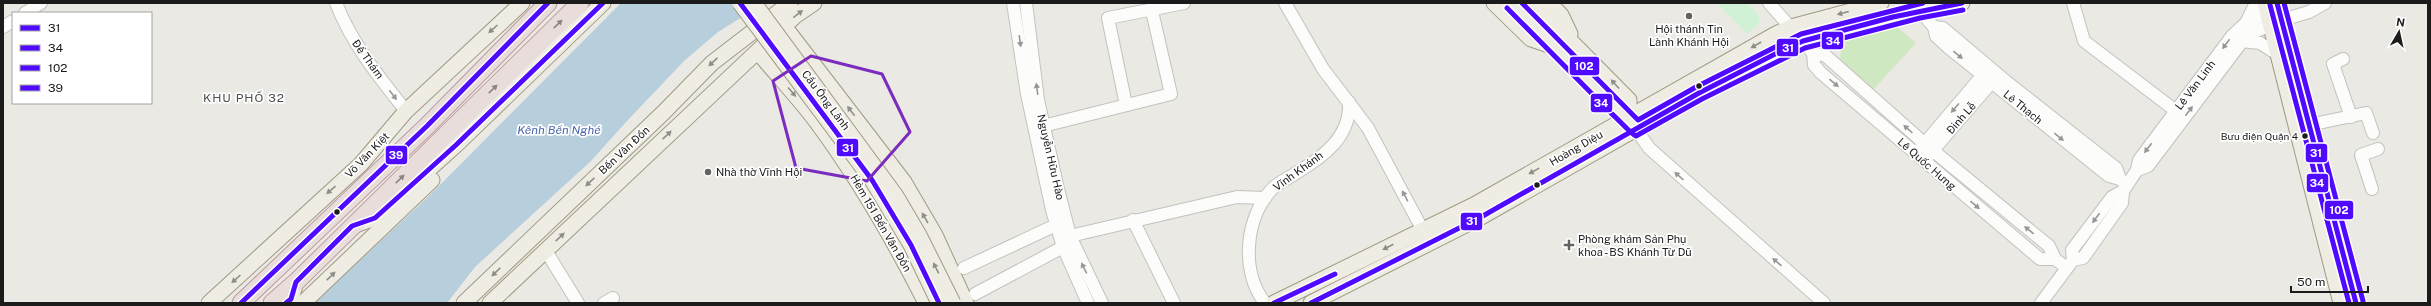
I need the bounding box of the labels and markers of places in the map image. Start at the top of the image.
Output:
marker: Hội thánh Tin Lành Khánh Hội [1684,11,1694,21]
place label: Hội thánh Tin Lành Khánh Hội [1649,23,1729,48]
unlabelled marker [1694,81,1704,91]
place label: Bưu điện Quận 4 [2221,130,2298,142]
marker: Bưu điện Quận 4 [2300,131,2310,141]
place label: Nhà thờ Vĩnh Hội [716,166,802,178]
marker: Nhà thờ Vĩnh Hội [703,167,713,177]
unlabelled marker [1532,180,1542,190]
unlabelled marker [332,207,342,217]
place label: Phòng khám Sản Phụ khoa - BS Khánh Từ Dũ [1578,233,1692,258]
marker: Phòng khám Sản Phụ khoa - BS Khánh Từ Dũ [1563,239,1575,251]

